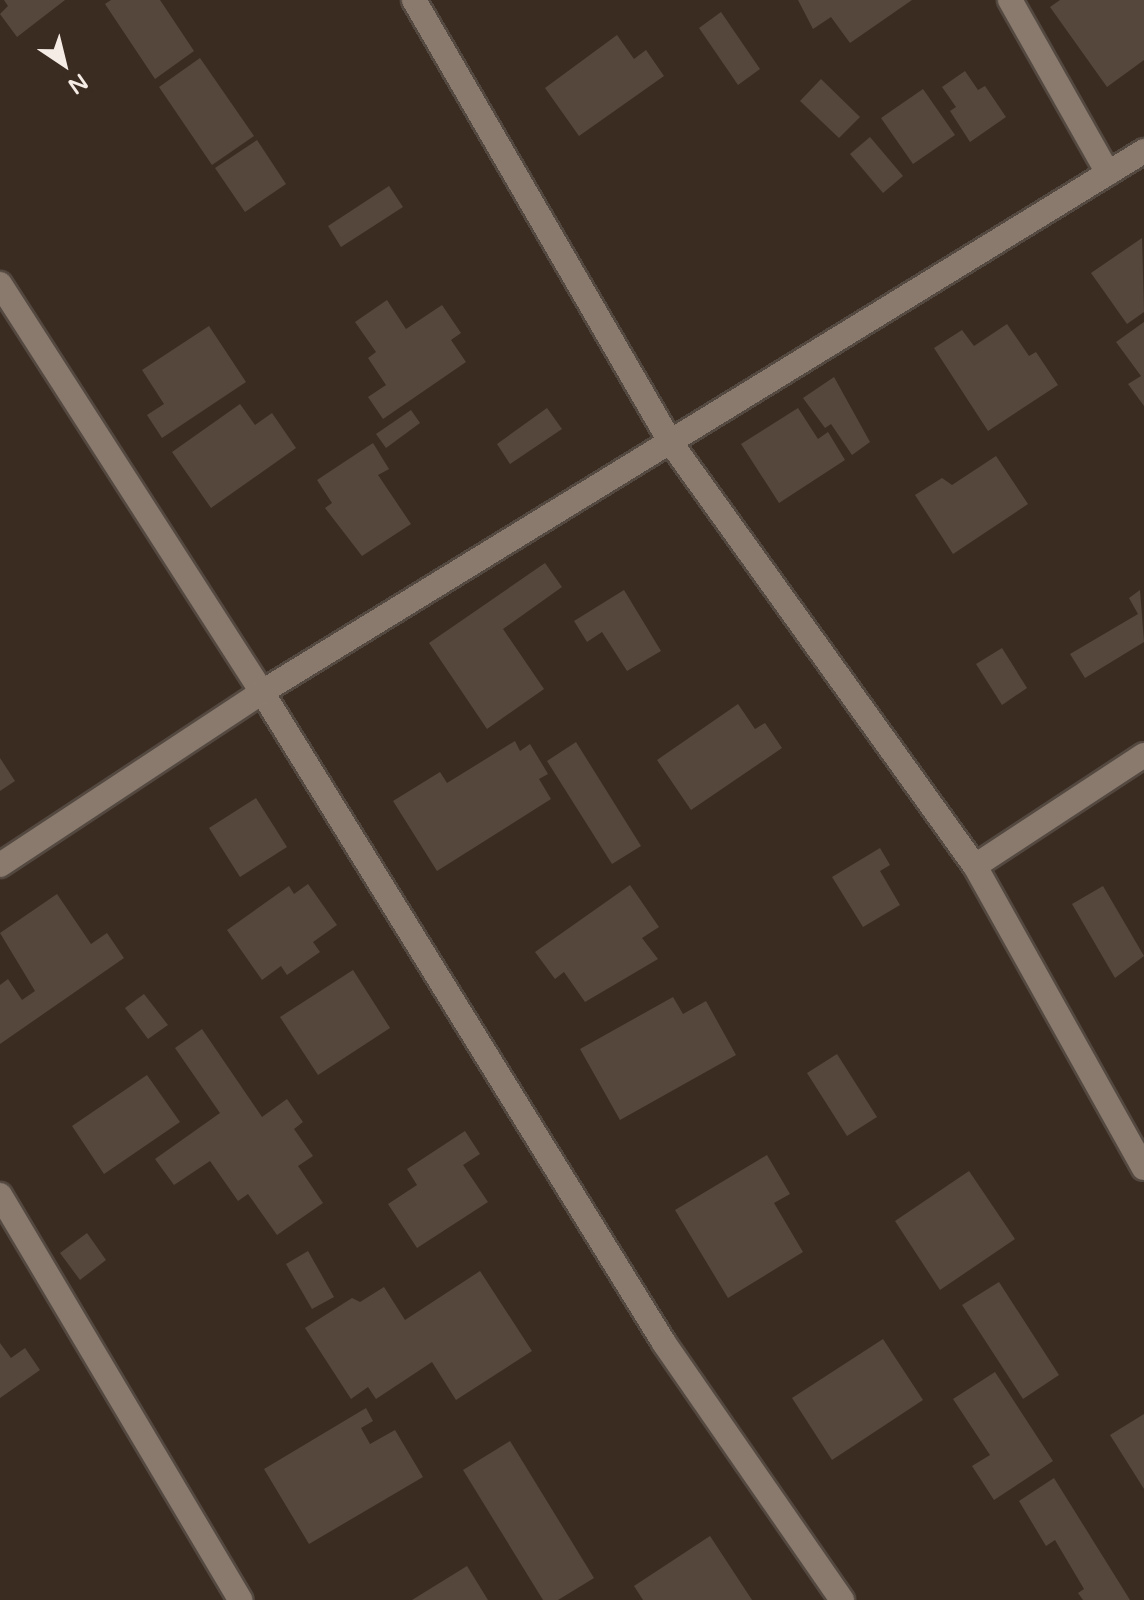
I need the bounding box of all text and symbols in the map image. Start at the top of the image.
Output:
north arrow [24,24,104,104]
text: N [63,68,92,99]

